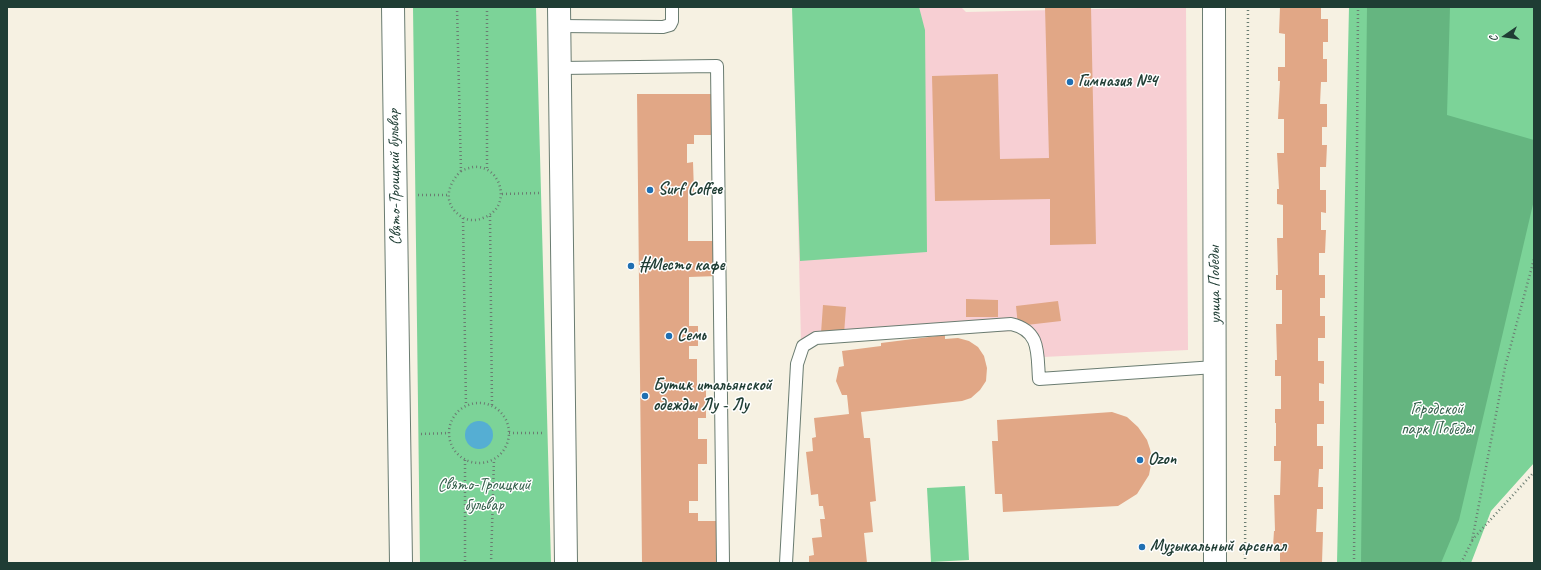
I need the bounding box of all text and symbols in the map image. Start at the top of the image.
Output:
north arrow [1485,16,1525,56]
text: С [1486,34,1501,43]
place label: Гимназия №4 [1078,72,1157,92]
marker: Гимназия №4 [1065,77,1075,87]
street label: Свято-Троицкий бульвар [384,109,406,245]
place label: Surf Coffee [658,180,722,200]
marker: Surf Coffee [645,185,655,195]
street label: улица Победы [1204,246,1226,324]
place label: #Место кафе [639,256,725,276]
marker: #Место кафе [626,261,636,271]
place label: Семь [677,326,706,346]
marker: Семь [664,331,674,341]
place label: Бутик итальянской одежды Лу - Лу [653,376,772,416]
marker: Бутик итальянской одежды Лу - Лу [640,391,650,401]
park label: Городской парк Победы [1401,400,1473,440]
place label: Ozon [1148,450,1176,470]
marker: Ozon [1135,455,1145,465]
park label: Свято-Троицкий бульвар [437,476,531,516]
place label: Музыкальный арсенал [1150,537,1286,557]
marker: Музыкальный арсенал [1137,542,1147,552]

